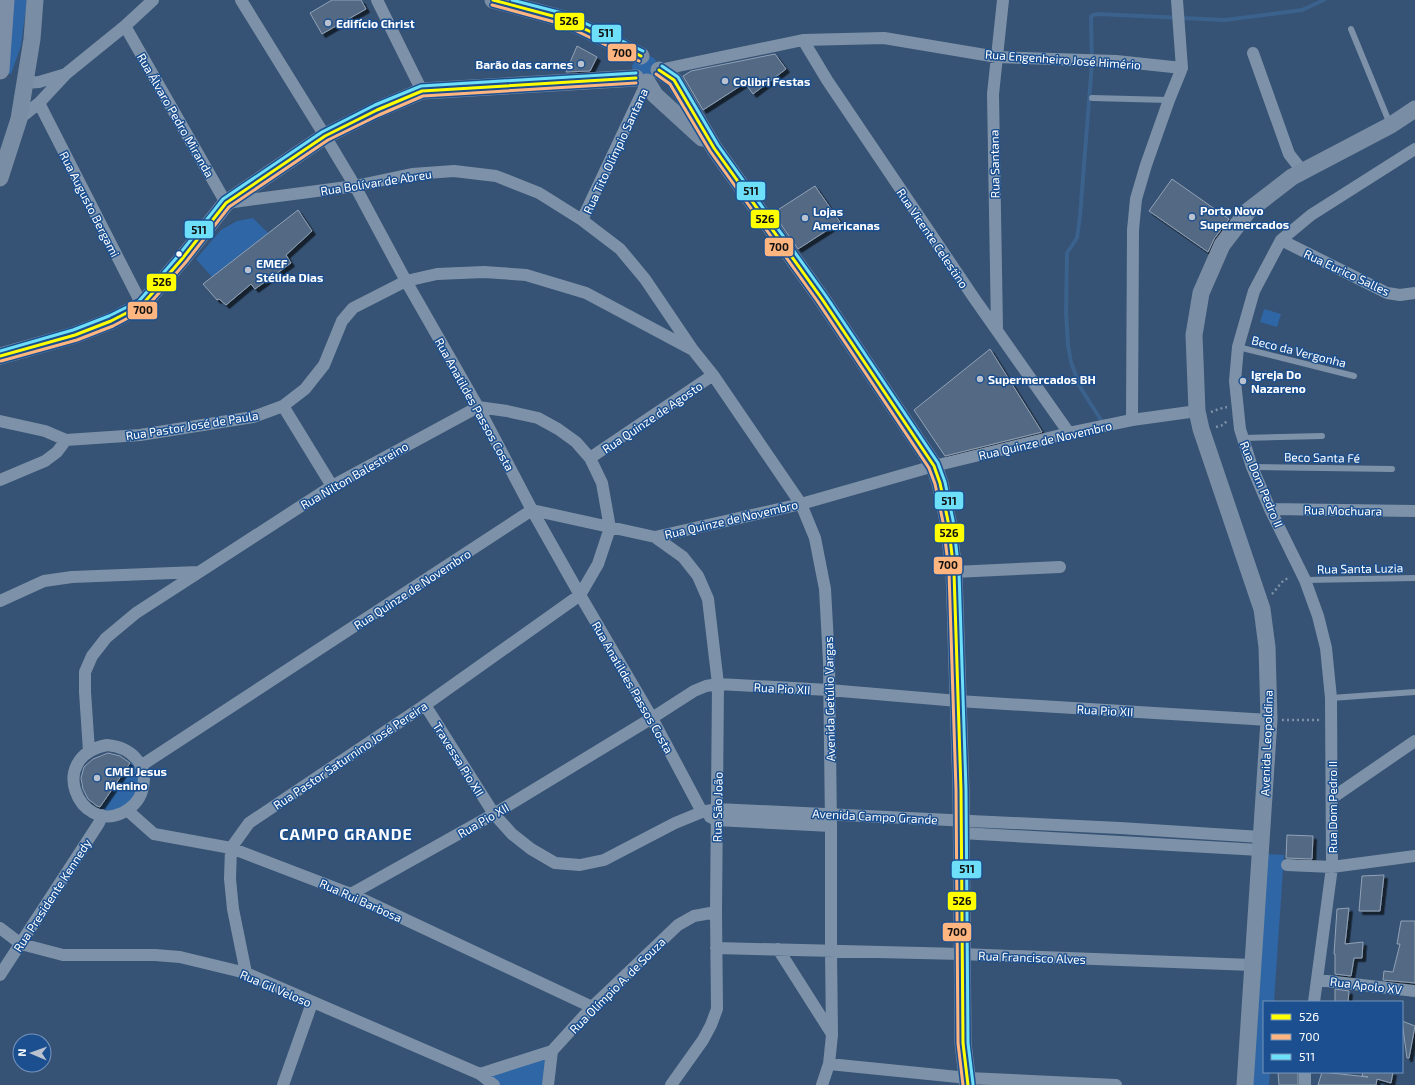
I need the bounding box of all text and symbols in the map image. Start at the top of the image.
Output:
line badge: 526 [554,12,585,31]
text: 526 [560,14,579,27]
place label: Edifício Christ [336,16,415,30]
marker: Edifício Christ [323,18,333,28]
line badge: 511 [591,24,622,43]
text: 511 [598,26,614,39]
line badge: 700 [607,43,637,62]
text: 700 [612,46,632,59]
street label: Rua Engenheiro José Himério [985,47,1142,71]
street label: Rua Álvaro Pedro Miranda [135,51,217,179]
place label: Barão das carnes [475,57,573,71]
marker: Barão das carnes [576,59,586,69]
place label: Colibri Festas [733,74,810,88]
marker: Colibri Festas [720,76,730,86]
street label: Rua Tito Olímpio Santana [580,86,650,216]
street label: Rua Santana [986,130,1002,198]
street label: Rua Augusto Bergami [57,149,123,259]
street label: Rua Bolívar de Abreu [319,166,433,198]
line badge: 511 [736,181,766,201]
text: 511 [743,184,759,197]
street label: Rua Vicente Celestino [894,186,972,291]
place label: Porto Novo Supermercados [1200,203,1289,231]
place label: Lojas Americanas [813,204,880,232]
line badge: 526 [750,209,780,229]
text: 526 [756,212,775,225]
marker: Porto Novo Supermercados [1187,212,1197,222]
marker: Lojas Americanas [800,213,810,223]
line badge: 511 [184,220,214,239]
text: 511 [191,223,207,236]
line badge: 700 [764,237,794,257]
text: 700 [769,240,789,253]
street label: Rua Eurico Salles [1302,246,1392,298]
unlabelled marker [174,249,184,259]
place label: EMEF Stélida Dias [256,256,323,284]
marker: EMEF Stélida Dias [243,265,253,275]
line badge: 526 [146,273,177,292]
text: 526 [153,275,172,288]
line badge: 700 [127,301,158,320]
text: 700 [133,303,153,316]
street label: Beco da Vergonha [1250,332,1348,370]
street label: Rua Anatildes Passos Costa [433,335,517,473]
place label: Igreja Do Nazareno [1251,367,1306,395]
place label: Supermercados BH [988,372,1096,386]
marker: Supermercados BH [975,374,985,384]
marker: Igreja Do Nazareno [1238,376,1248,386]
street label: Rua Quinze de Agosto [599,378,705,457]
street label: Rua Pastor José de Paula [125,408,259,442]
street label: Rua Quinze de Novembro [977,418,1113,463]
street label: Rua Nilton Balestreino [298,438,411,512]
street label: Rua Dom Pedro II [1238,439,1286,529]
street label: Beco Santa Fé [1284,449,1360,465]
line badge: 511 [934,491,964,510]
text: 511 [941,494,957,507]
street label: Rua Quinze de Novembro [663,497,799,542]
street label: Rua Mochuara [1304,502,1382,518]
line badge: 526 [934,523,965,543]
text: 526 [940,526,959,539]
street label: Rua Quinze de Novembro [351,546,474,633]
line badge: 700 [933,556,963,575]
text: 700 [938,558,958,571]
street label: Rua Santa Luzia [1317,560,1403,576]
street label: Rua Anatildes Passos Costa [589,619,677,755]
street label: Avenida Getúlio Vargas [821,636,837,762]
street label: Rua Pio XII [753,680,811,696]
street label: Avenida Leopoldina [1257,690,1275,796]
street label: Rua Pastor Saturnino José Pereira [270,698,430,812]
street label: Rua Pio XII [1076,702,1134,718]
street label: Travessa Pio XII [431,719,487,799]
street label: Rua Dom Pedro II [1325,761,1339,853]
place label: CMEI Jesus Menino [105,764,167,792]
street label: Rua São João [709,772,725,842]
marker: CMEI Jesus Menino [92,773,102,783]
street label: Rua Pio XII [455,800,511,840]
street label: Avenida Campo Grande [812,806,938,826]
district label: CAMPO GRANDE [279,824,413,843]
street label: Rua Presidente Kennedy [10,835,94,954]
line badge: 511 [951,860,982,879]
text: 511 [959,862,975,875]
street label: Rua Rui Barbosa [318,876,404,924]
line badge: 526 [947,891,977,911]
text: 526 [953,894,972,907]
line badge: 700 [942,922,972,942]
text: 700 [947,925,967,938]
street label: Rua Olímpio A. de Souza [566,934,668,1036]
street label: Rua Francisco Alves [978,948,1086,966]
street label: Rua Gil Veloso [238,967,314,1009]
street label: Rua Apolo XV [1329,974,1403,996]
legend [1263,1001,1403,1073]
text: 526 [1299,1009,1319,1023]
text: 700 [1299,1029,1320,1043]
north arrow [12,1033,52,1073]
text: N [15,1048,28,1057]
text: 511 [1299,1049,1315,1063]

